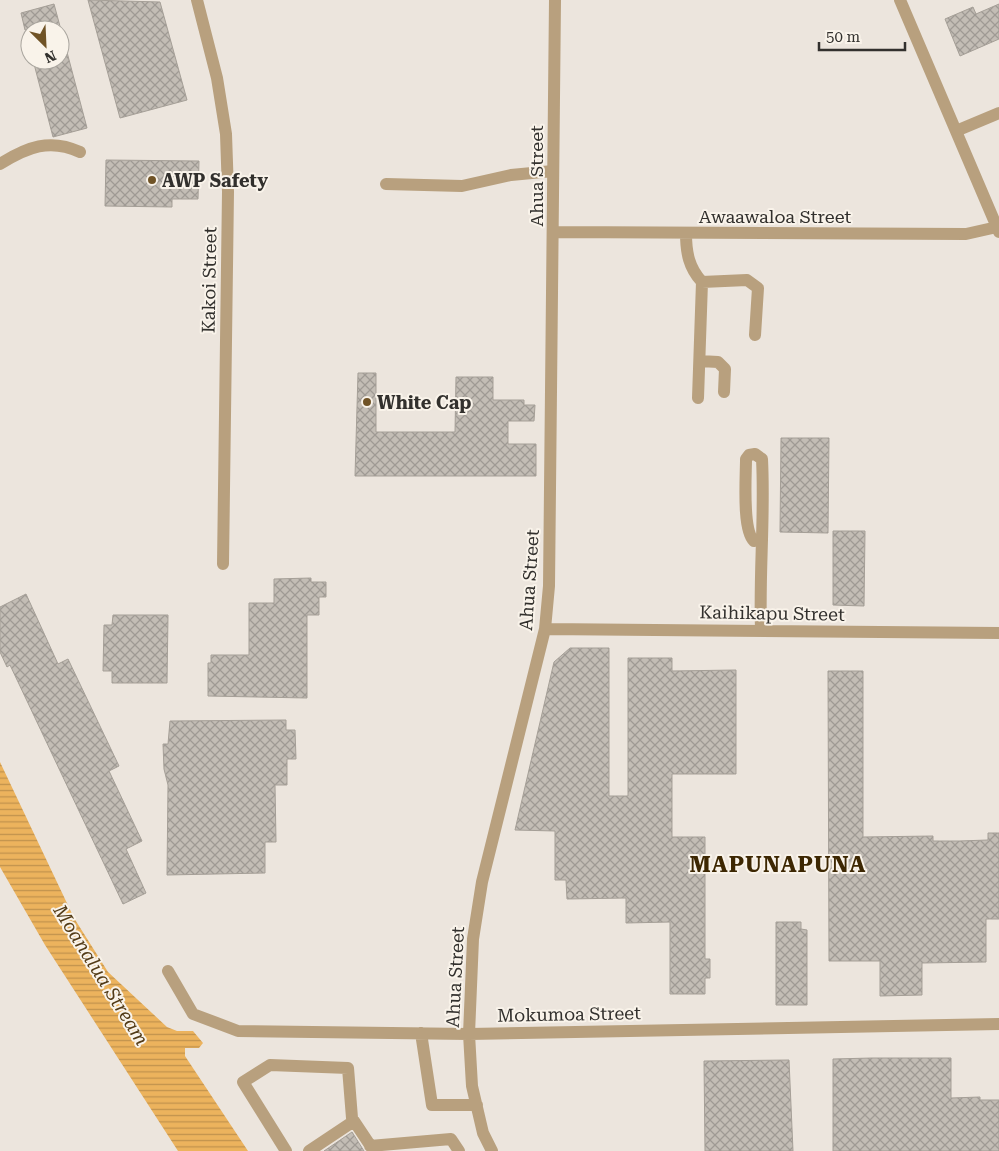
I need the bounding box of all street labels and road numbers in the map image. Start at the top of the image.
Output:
street label: Ahua Street [526,125,547,227]
street label: Awaawaloa Street [699,206,852,227]
street label: Kakoi Street [198,226,220,333]
street label: Ahua Street [515,528,543,631]
street label: Kaihikapu Street [699,601,845,625]
street label: Ahua Street [442,926,468,1028]
street label: Mokumoa Street [497,1002,641,1026]

